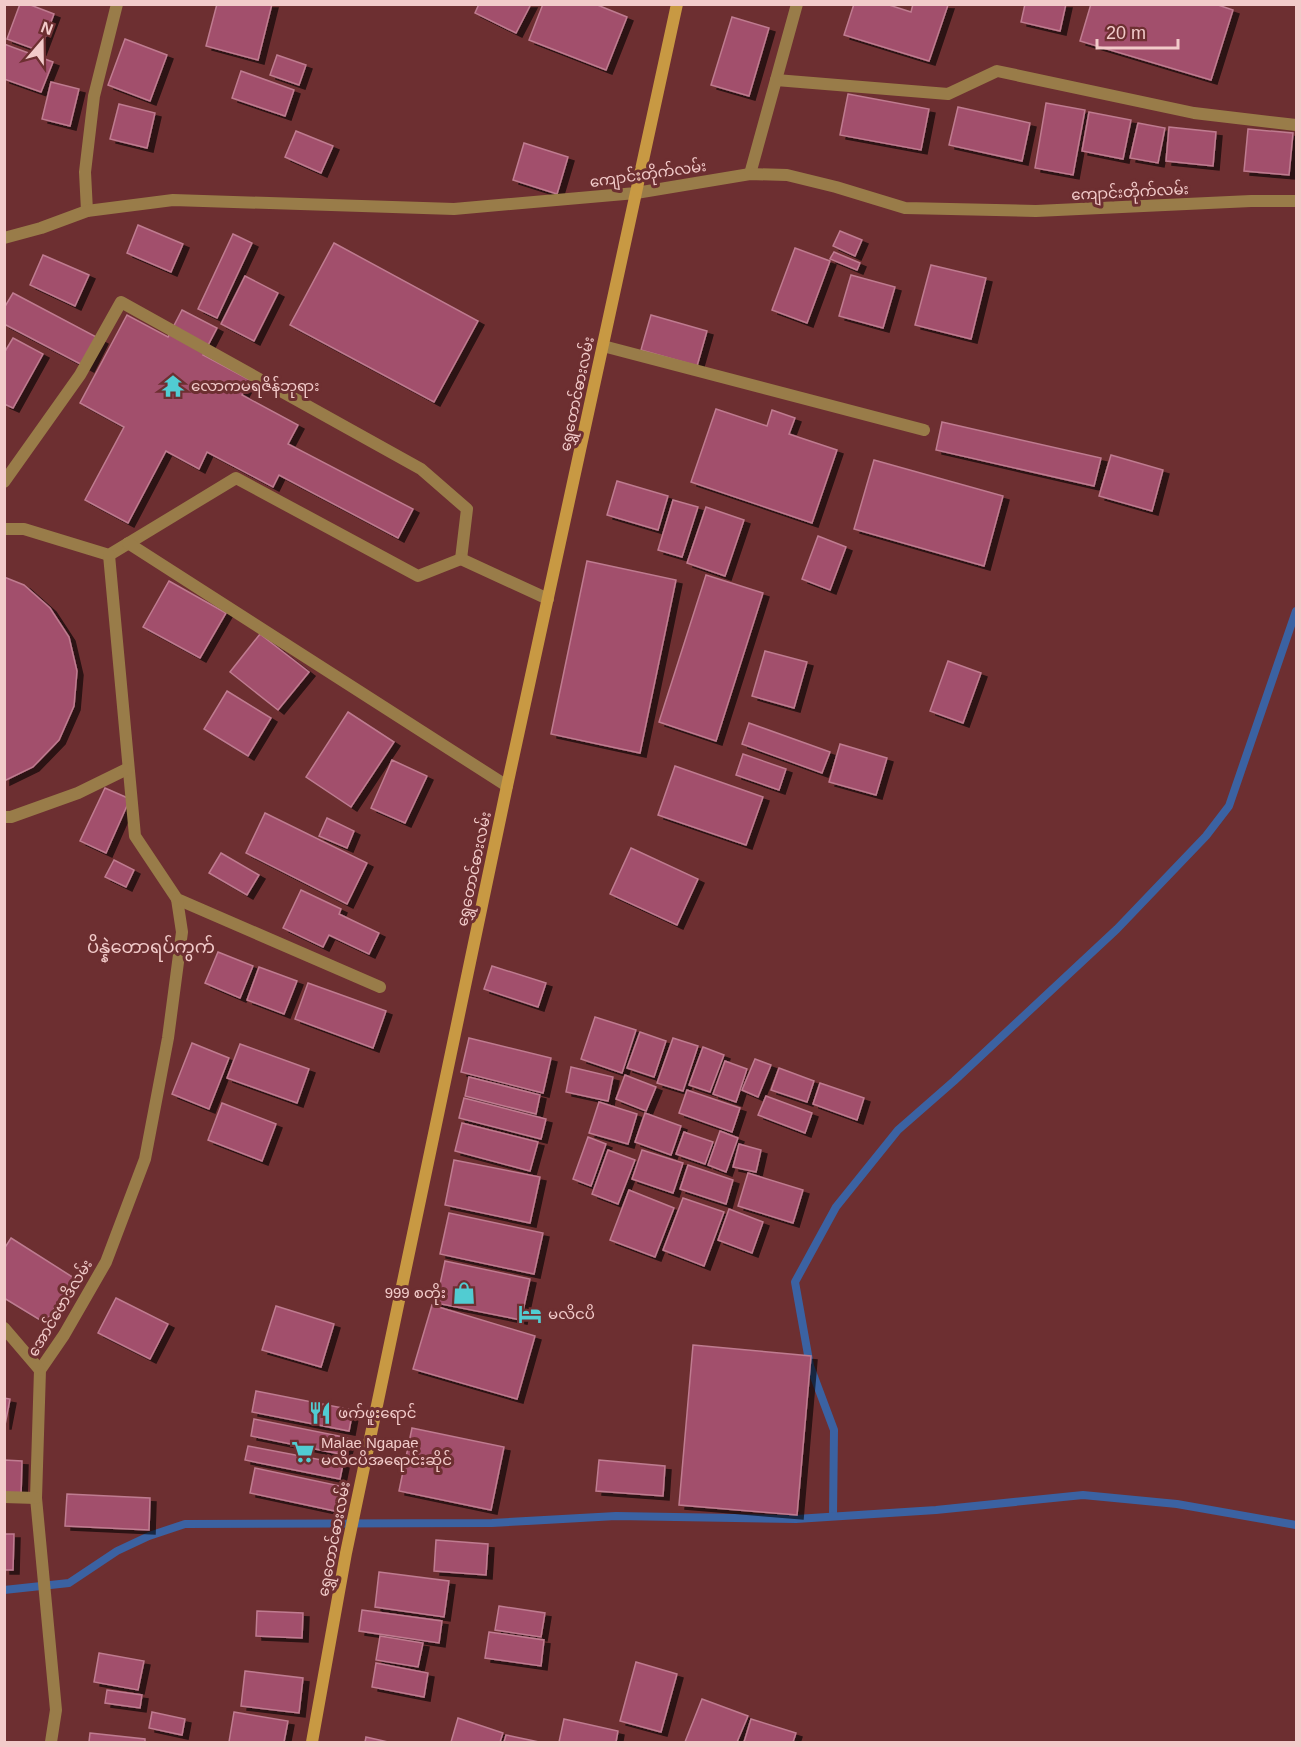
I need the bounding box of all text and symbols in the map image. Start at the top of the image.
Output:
north arrow [12,12,72,72]
scale bar [1097,12,1178,50]
text: N [39,18,55,38]
text: 20 m [1106,23,1146,43]
street label: ကျောင်းတိုက်လမ်း [588,156,708,194]
street label: ကျောင်းတိုက်လမ်း [1071,179,1189,207]
street label: ရွှေတောင်ဓားလမ်း [555,335,601,454]
temple icon: လောကမရဇိန်ဘုရား [160,373,186,399]
place label: လောကမရဇိန်ဘုရား [191,376,319,398]
street label: ရွှေတောင်ဓားလမ်း [452,810,498,929]
district label: ပိန္နဲတောရပ်ကွက် [87,933,215,963]
street label: အောင်ဗောဒိလမ်း [23,1256,95,1359]
shop icon: 999 စတိုး [451,1280,477,1306]
place label: 999 စတိုး [385,1283,446,1305]
hotel icon: မလိငပိ [517,1301,543,1327]
place label: မလိငပိ [548,1304,595,1322]
restaurant icon: ဖက်ဖူးရောင် [307,1400,333,1426]
place label: ဖက်ဖူးရောင် [338,1403,416,1425]
place label: Malae Ngapae မလိငပိအရောင်းဆိုင် [321,1434,452,1472]
supermarket icon: Malae Ngapae မလိငပိအရောင်းဆိုင် [290,1439,316,1465]
street label: ရွှေတောင်ဓားလမ်း [313,1480,357,1599]

